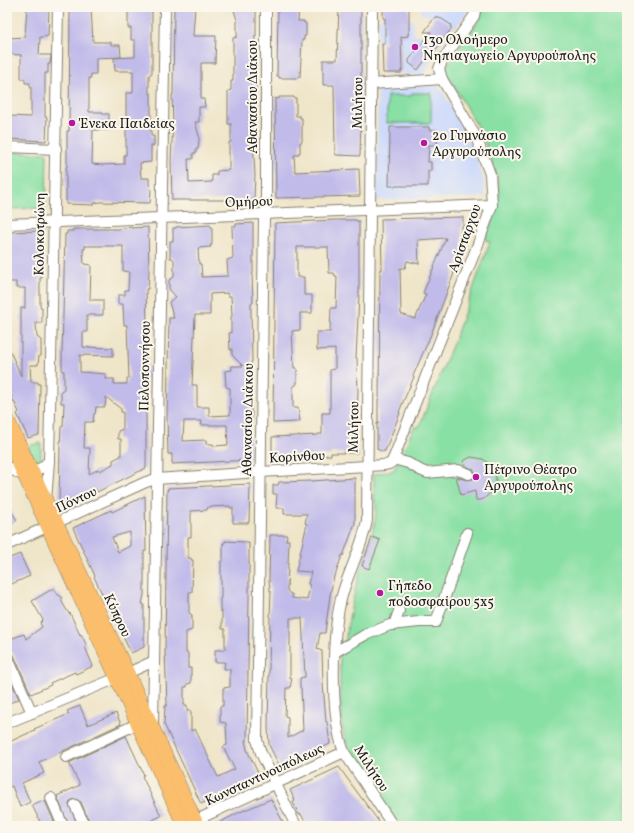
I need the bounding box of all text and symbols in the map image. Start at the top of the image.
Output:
place label: 13ο Ολοήμερο Νηπιαγωγείο Αργυρούπολης [423,31,596,66]
street label: Αθανασίου Διάκου [244,40,263,154]
marker: 13ο Ολοήμερο Νηπιαγωγείο Αργυρούπολης [410,42,420,52]
street label: Μιλήτου [349,77,368,129]
place label: Ένεκα Παιδείας [78,115,175,134]
marker: Ένεκα Παιδείας [67,118,77,128]
place label: 2ο Γυμνάσιο Αργυρούπολης [432,127,521,162]
marker: 2ο Γυμνάσιο Αργυρούπολης [419,138,429,148]
street label: Κολοκοτρώνη [30,192,51,276]
street label: Ομήρου [225,192,274,213]
street label: Αρίσταρχου [444,202,487,275]
street label: Πελοποννήσου [135,320,156,411]
street label: Αθανασίου Διάκου [238,363,259,477]
street label: Μιλήτου [345,401,364,453]
street label: Κορίνθου [269,447,326,468]
place label: Πέτρινο Θέατρο Αργυρούπολης [484,461,577,496]
marker: Πέτρινο Θέατρο Αργυρούπολης [471,472,481,482]
street label: Πόντου [53,482,101,518]
place label: Γήπεδο ποδοσφαίρου 5x5 [388,577,494,612]
marker: Γήπεδο ποδοσφαίρου 5x5 [375,588,385,598]
street label: Κύπρου [98,591,135,641]
street label: Κωνσταντινουπόλεως [202,740,327,811]
street label: Μιλήτου [349,742,393,796]

